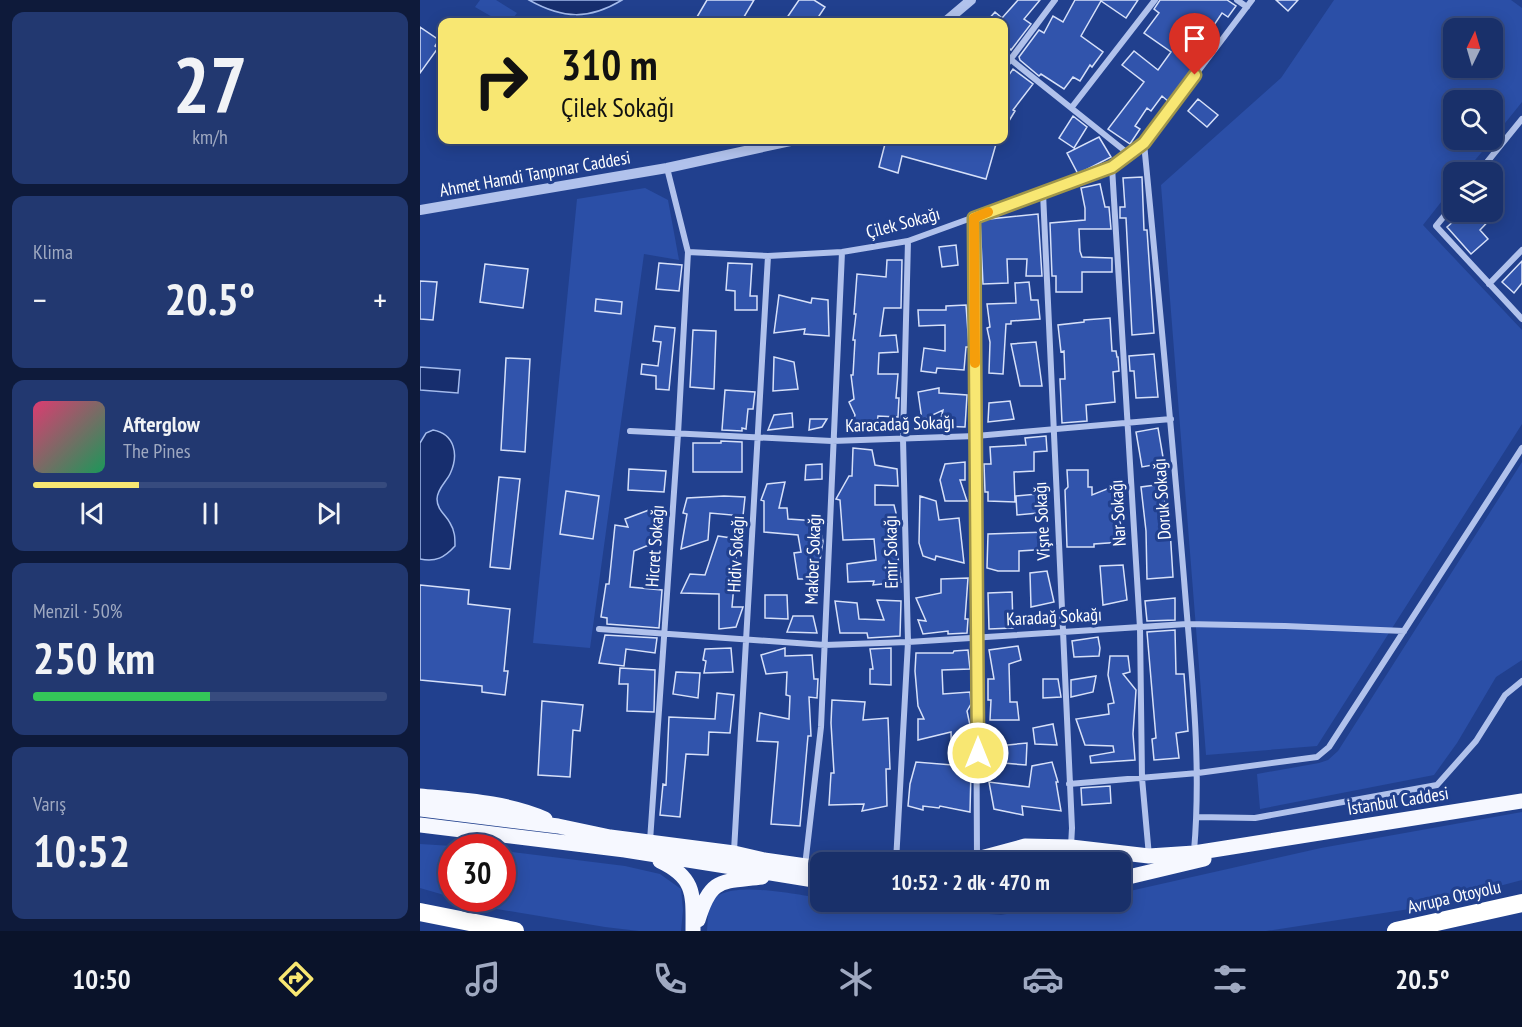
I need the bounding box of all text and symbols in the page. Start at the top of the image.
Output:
pin [1169,13,1220,75]
north arrow [1443,18,1503,78]
map controls [1443,18,1503,222]
icon: arrive [1178,22,1211,55]
text: 27 [173,34,247,135]
text: 310 m [561,37,658,92]
icon: right [462,42,540,120]
text: Çilek Sokağı [561,90,674,124]
button: search [1443,90,1503,150]
text: km/h [192,124,228,150]
street label: Ahmet Hamdi Tanpınar Caddesi [438,145,632,202]
button: layers [1443,162,1503,222]
street label: Çilek Sokağı [863,202,942,243]
text: Klima [33,239,73,265]
text: 20.5° [165,269,255,327]
text: − [33,278,47,321]
text: + [373,278,387,321]
text: Afterglow [123,410,200,438]
street label: Karacadağ Sokağı [845,410,955,437]
text: The Pines [123,438,190,464]
street label: Doruk Sokağı [1147,457,1176,541]
street label: Nar Sokağı [1104,479,1131,547]
street label: Vişne Sokağı [1028,481,1055,562]
icon: previous [76,497,109,530]
icon: pause [194,497,227,530]
icon: next [312,497,345,530]
street label: Hicret Sokağı [640,504,669,588]
street label: Makber Sokağı [799,513,826,605]
street label: Hidiv Sokağı [722,515,749,593]
street label: Emir Sokağı [878,515,903,589]
text: Menzil · 50% [33,598,122,624]
street label: Karadağ Sokağı [1006,603,1102,630]
text: 250 km [33,628,155,686]
position arrow [946,721,1010,785]
street label: İstanbul Caddesi [1346,781,1450,820]
text: Varış [33,791,66,817]
text: 10:52 [33,821,130,879]
speed limit sign: 30 [438,834,516,912]
text: 10:52 · 2 dk · 470 m [891,868,1050,896]
street label: Avrupa Otoyolu [1405,875,1503,918]
icon: directions [275,958,317,1000]
icon: music [462,958,504,1000]
icon: phone [649,958,691,1000]
icon: climate [835,958,877,1000]
icon: car [1022,958,1064,1000]
icon: filters [1209,958,1251,1000]
text: 10:50 [72,962,131,996]
text: 20.5° [1395,962,1450,996]

